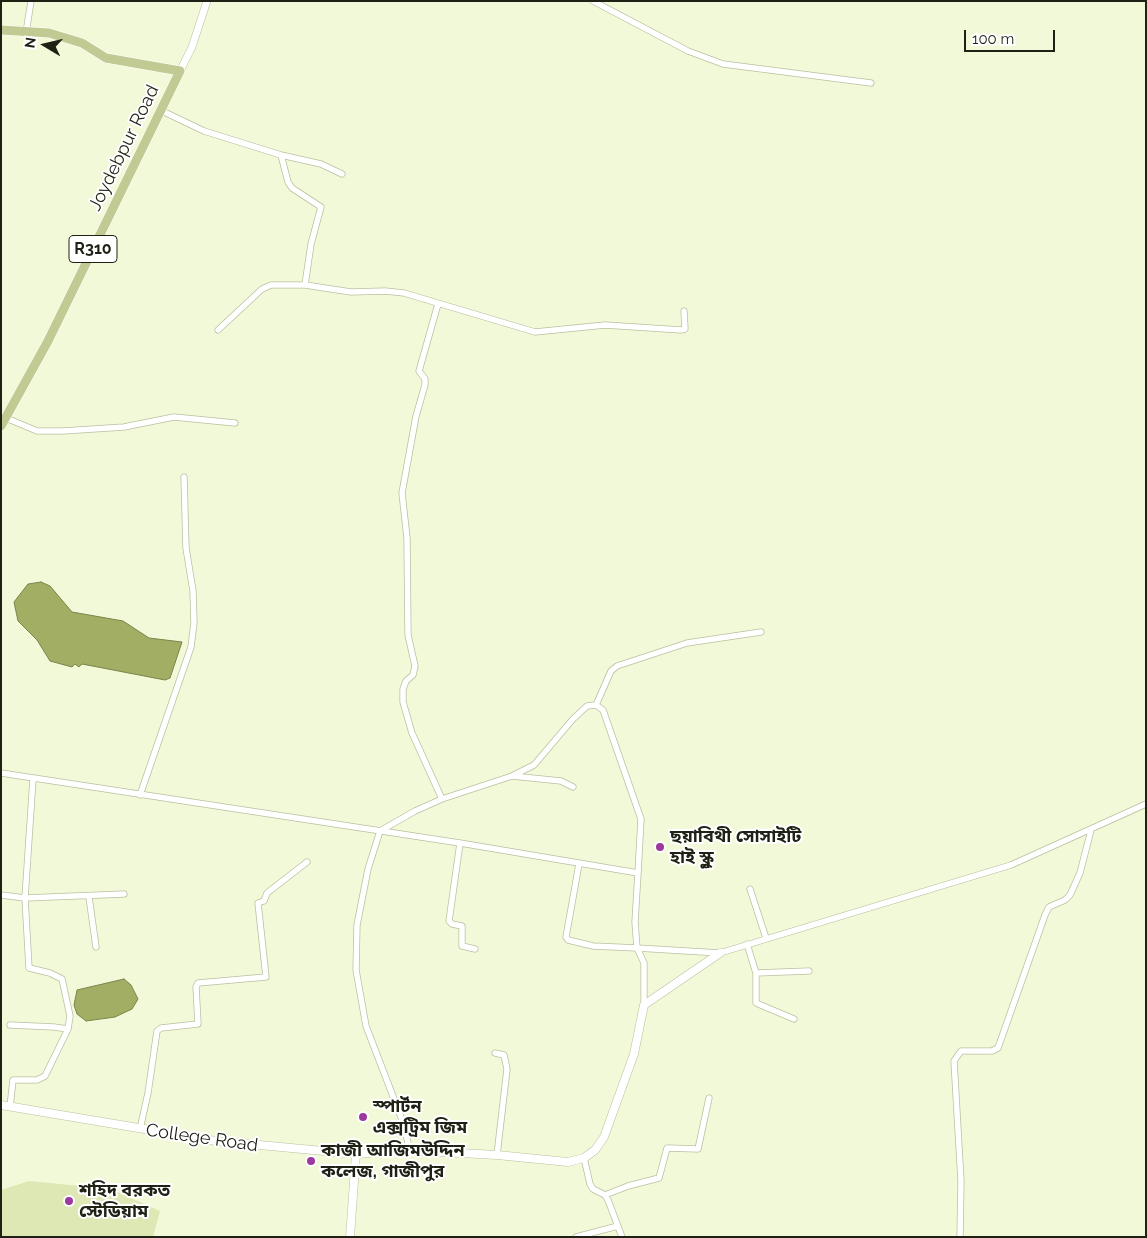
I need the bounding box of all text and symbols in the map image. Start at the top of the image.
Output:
north arrow [20,20,70,70]
scale bar [967,20,1058,52]
text: 100 m [972,30,1014,48]
text: N [21,36,39,49]
street label: Joydebpur Road [84,82,164,214]
road number: R310 [69,235,117,262]
place label: ছয়াবিথী সোসাইটি হাই স্কুল [670,826,801,869]
marker: ছয়াবিথী সোসাইটি হাই স্কুল [654,841,666,853]
place label: স্পার্টন এক্সট্রিম জিম [373,1096,467,1138]
marker: স্পার্টন এক্সট্রিম জিম [357,1111,369,1123]
street label: College Road [145,1119,259,1157]
place label: কাজী আজিমউদ্দিন কলেজ, গাজীপুর [321,1140,465,1182]
marker: কাজী আজিমউদ্দিন কলেজ, গাজীপুর [305,1155,317,1167]
place label: শহিদ বরকত স্টেডিয়াম [79,1180,170,1222]
marker: শহিদ বরকত স্টেডিয়াম [63,1195,75,1207]

